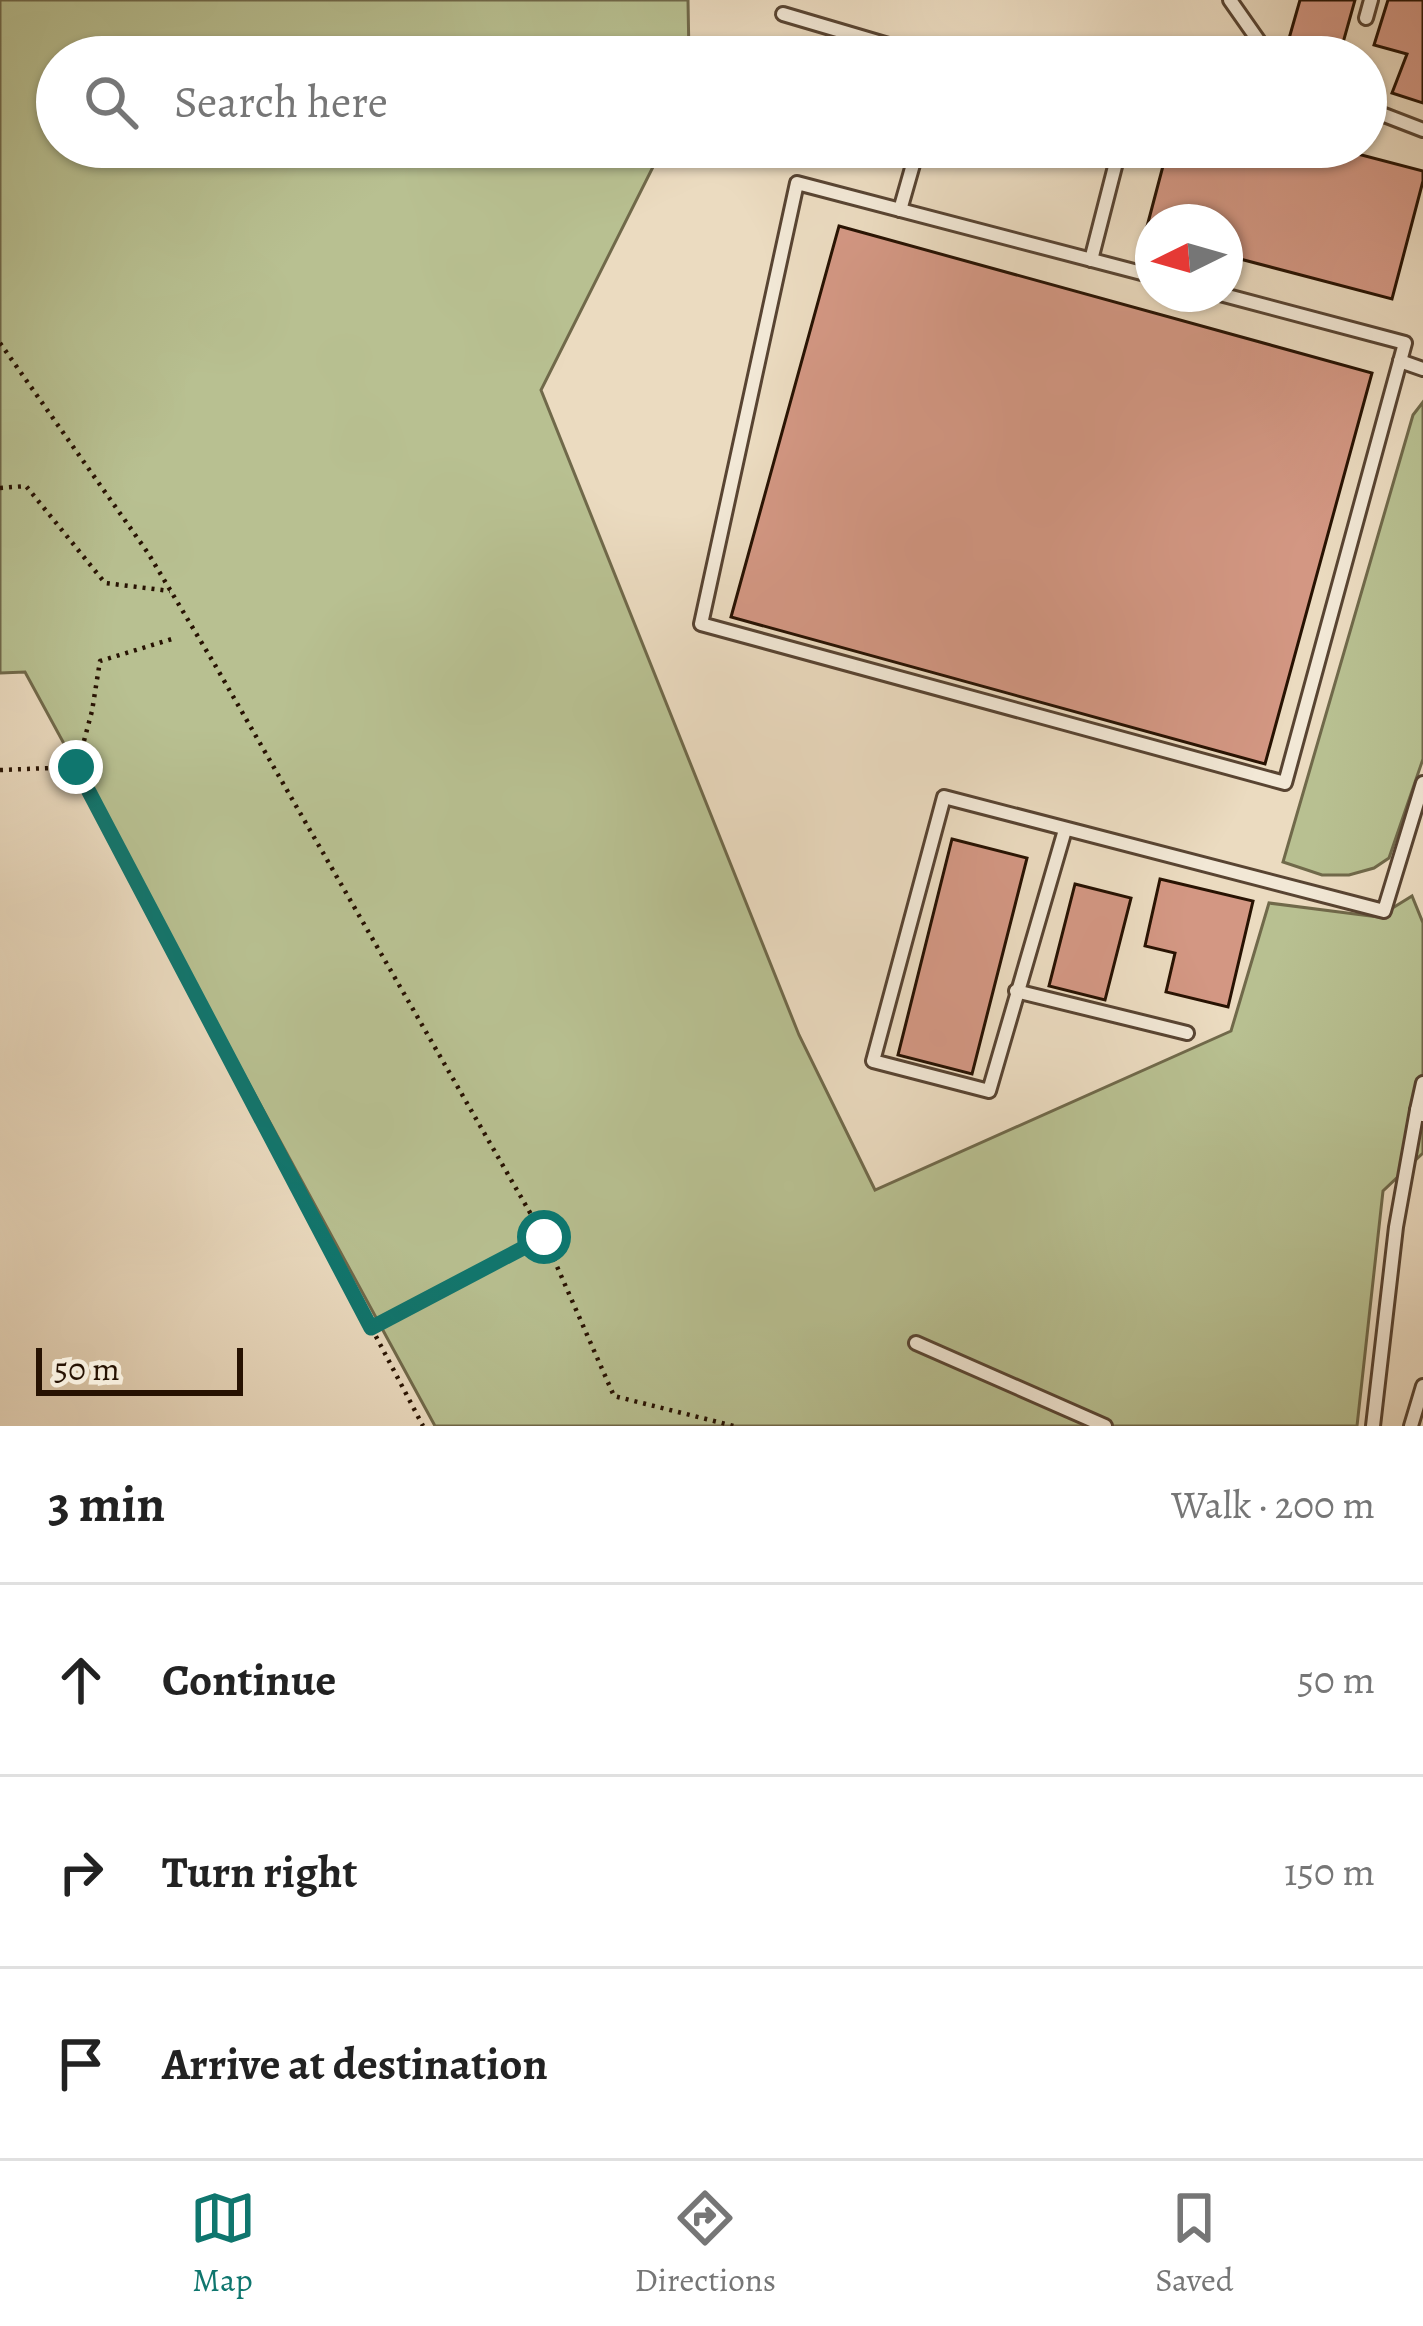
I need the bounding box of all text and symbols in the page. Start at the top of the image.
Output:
search box [36,36,1387,168]
icon: search [78,69,144,135]
text: Search here [174,71,388,133]
north arrow [1135,204,1243,312]
route end [49,740,103,794]
route start [517,1210,571,1264]
scale bar [36,1342,243,1395]
text: 50 m [54,1346,120,1391]
text: 3 min [48,1469,165,1539]
text: Walk · 200 m [1171,1478,1375,1531]
icon: ahead [48,1647,114,1713]
text: Continue [162,1649,336,1711]
text: 50 m [1297,1653,1375,1706]
icon: right [48,1839,114,1905]
text: Turn right [162,1841,357,1903]
text: 150 m [1284,1845,1375,1898]
icon: arrive [48,2031,114,2097]
text: Arrive at destination [162,2033,548,2095]
tab: Map [190,2185,256,2302]
tab: Directions [635,2185,776,2302]
tab: Saved [1155,2185,1233,2302]

